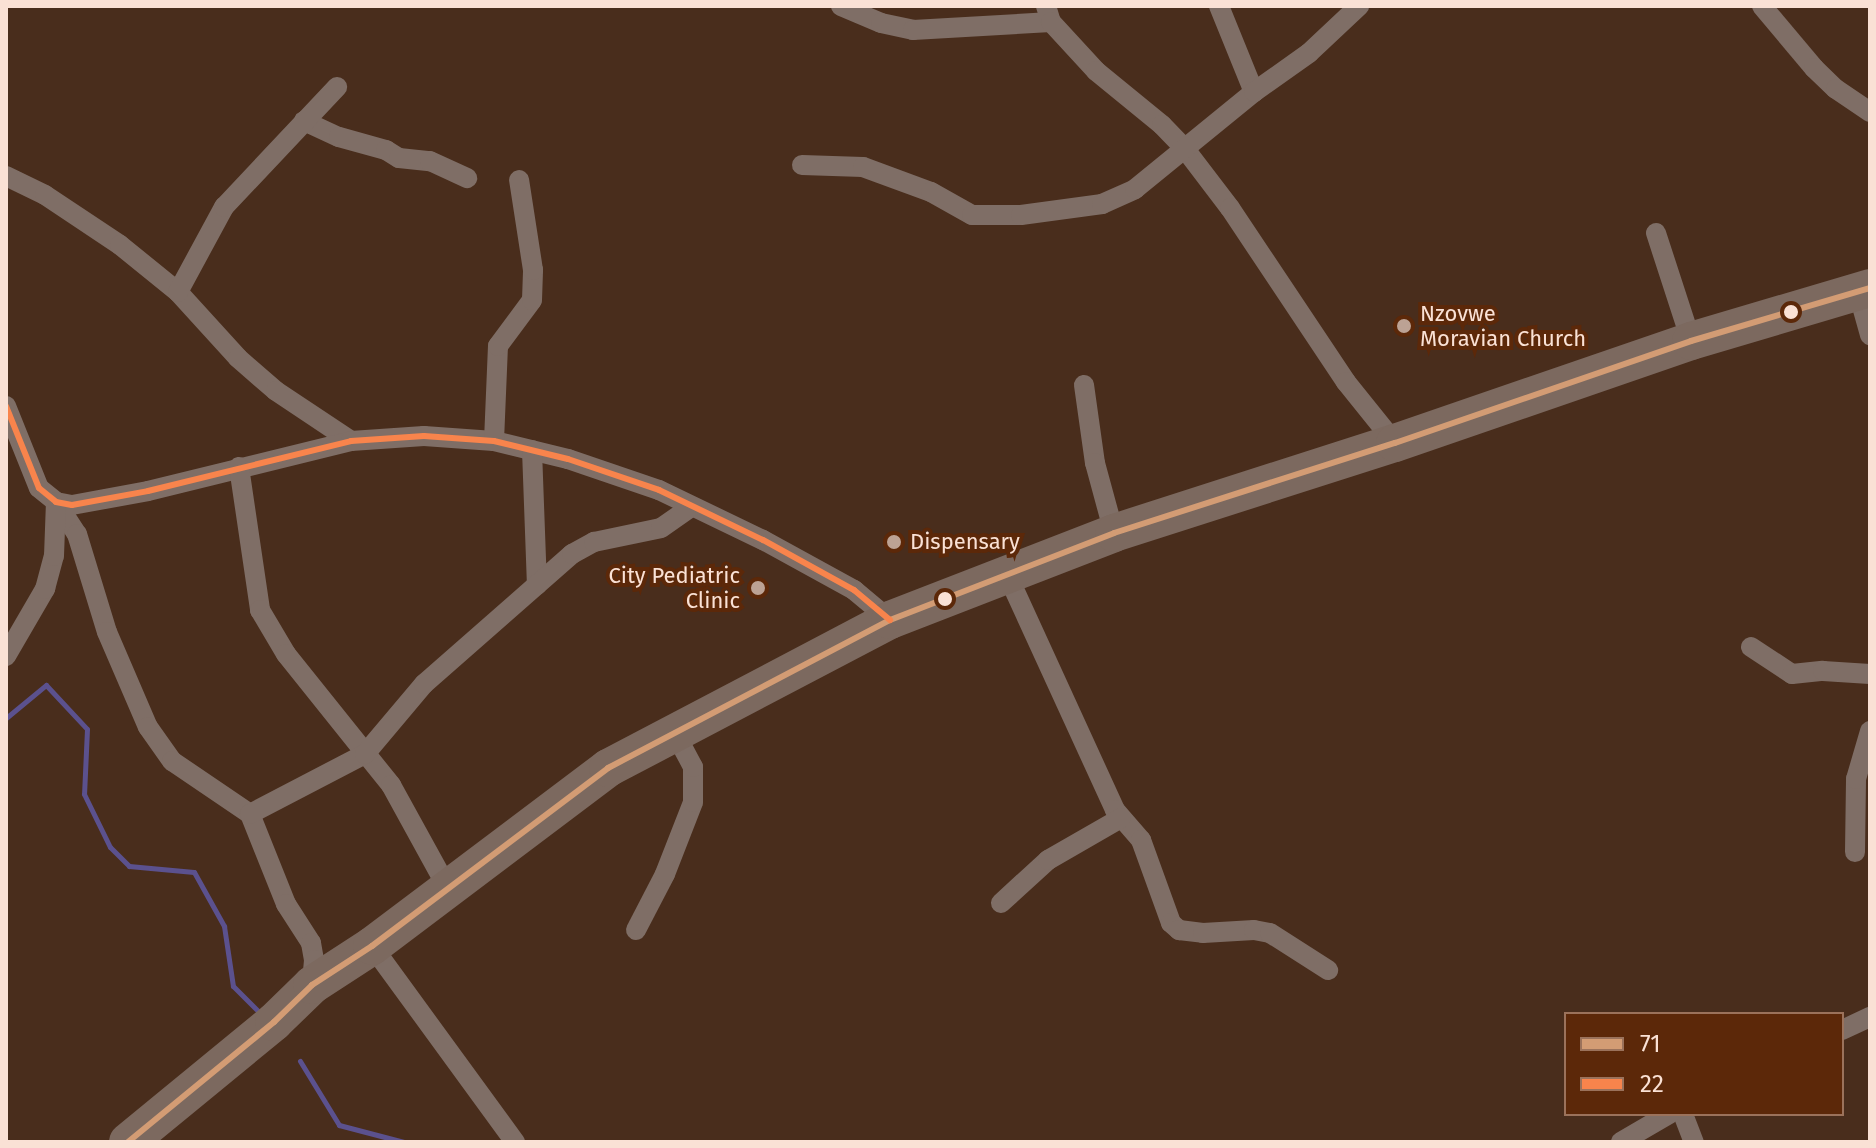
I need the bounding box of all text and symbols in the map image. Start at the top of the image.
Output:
place label: Nzovwe Moravian Church [1420,300,1586,352]
unlabelled marker [1783,304,1799,320]
marker: Nzovwe Moravian Church [1395,317,1413,335]
place label: Dispensary [910,529,1020,555]
marker: Dispensary [885,533,903,551]
place label: City Pediatric Clinic [608,562,740,614]
marker: City Pediatric Clinic [747,577,769,599]
unlabelled marker [937,591,953,607]
legend [1564,1012,1844,1116]
text: 71 [1640,1030,1661,1058]
text: 22 [1640,1070,1664,1098]

